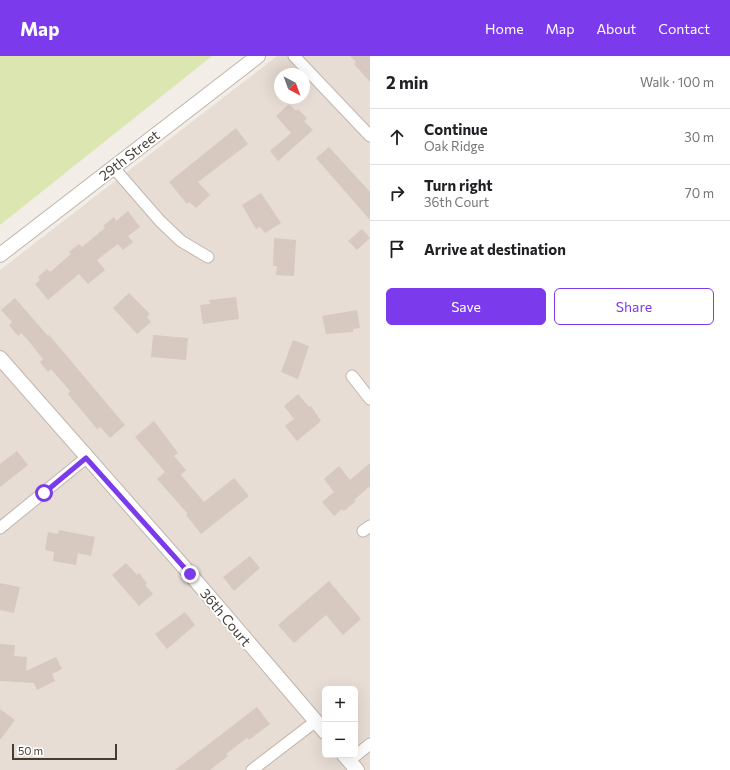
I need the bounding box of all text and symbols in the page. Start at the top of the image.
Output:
text: Map [20,17,59,40]
text: Home [485,20,524,37]
text: Map [546,20,574,37]
text: About [596,20,636,37]
text: Contact [658,20,710,37]
north arrow [274,68,310,104]
text: 2 min [386,72,428,93]
text: Walk · 100 m [640,74,714,90]
text: Continue [424,120,488,138]
street label: 29th Street [95,126,163,184]
icon: ahead [386,126,408,148]
text: 30 m [684,129,714,145]
text: Oak Ridge [424,138,484,154]
text: Turn right [424,176,493,194]
icon: right [386,182,408,204]
text: 70 m [685,185,714,201]
text: 36th Court [424,194,489,210]
icon: arrive [386,238,408,260]
text: Arrive at destination [424,240,566,258]
button: Save [386,288,546,325]
button: Share [554,288,714,325]
route start [35,484,53,502]
route end [181,565,199,583]
street label: 36th Court [197,585,255,649]
map controls [322,686,358,758]
button: + [322,686,358,722]
button: − [322,722,358,758]
scale bar [12,742,117,761]
text: 50 m [18,744,43,757]

